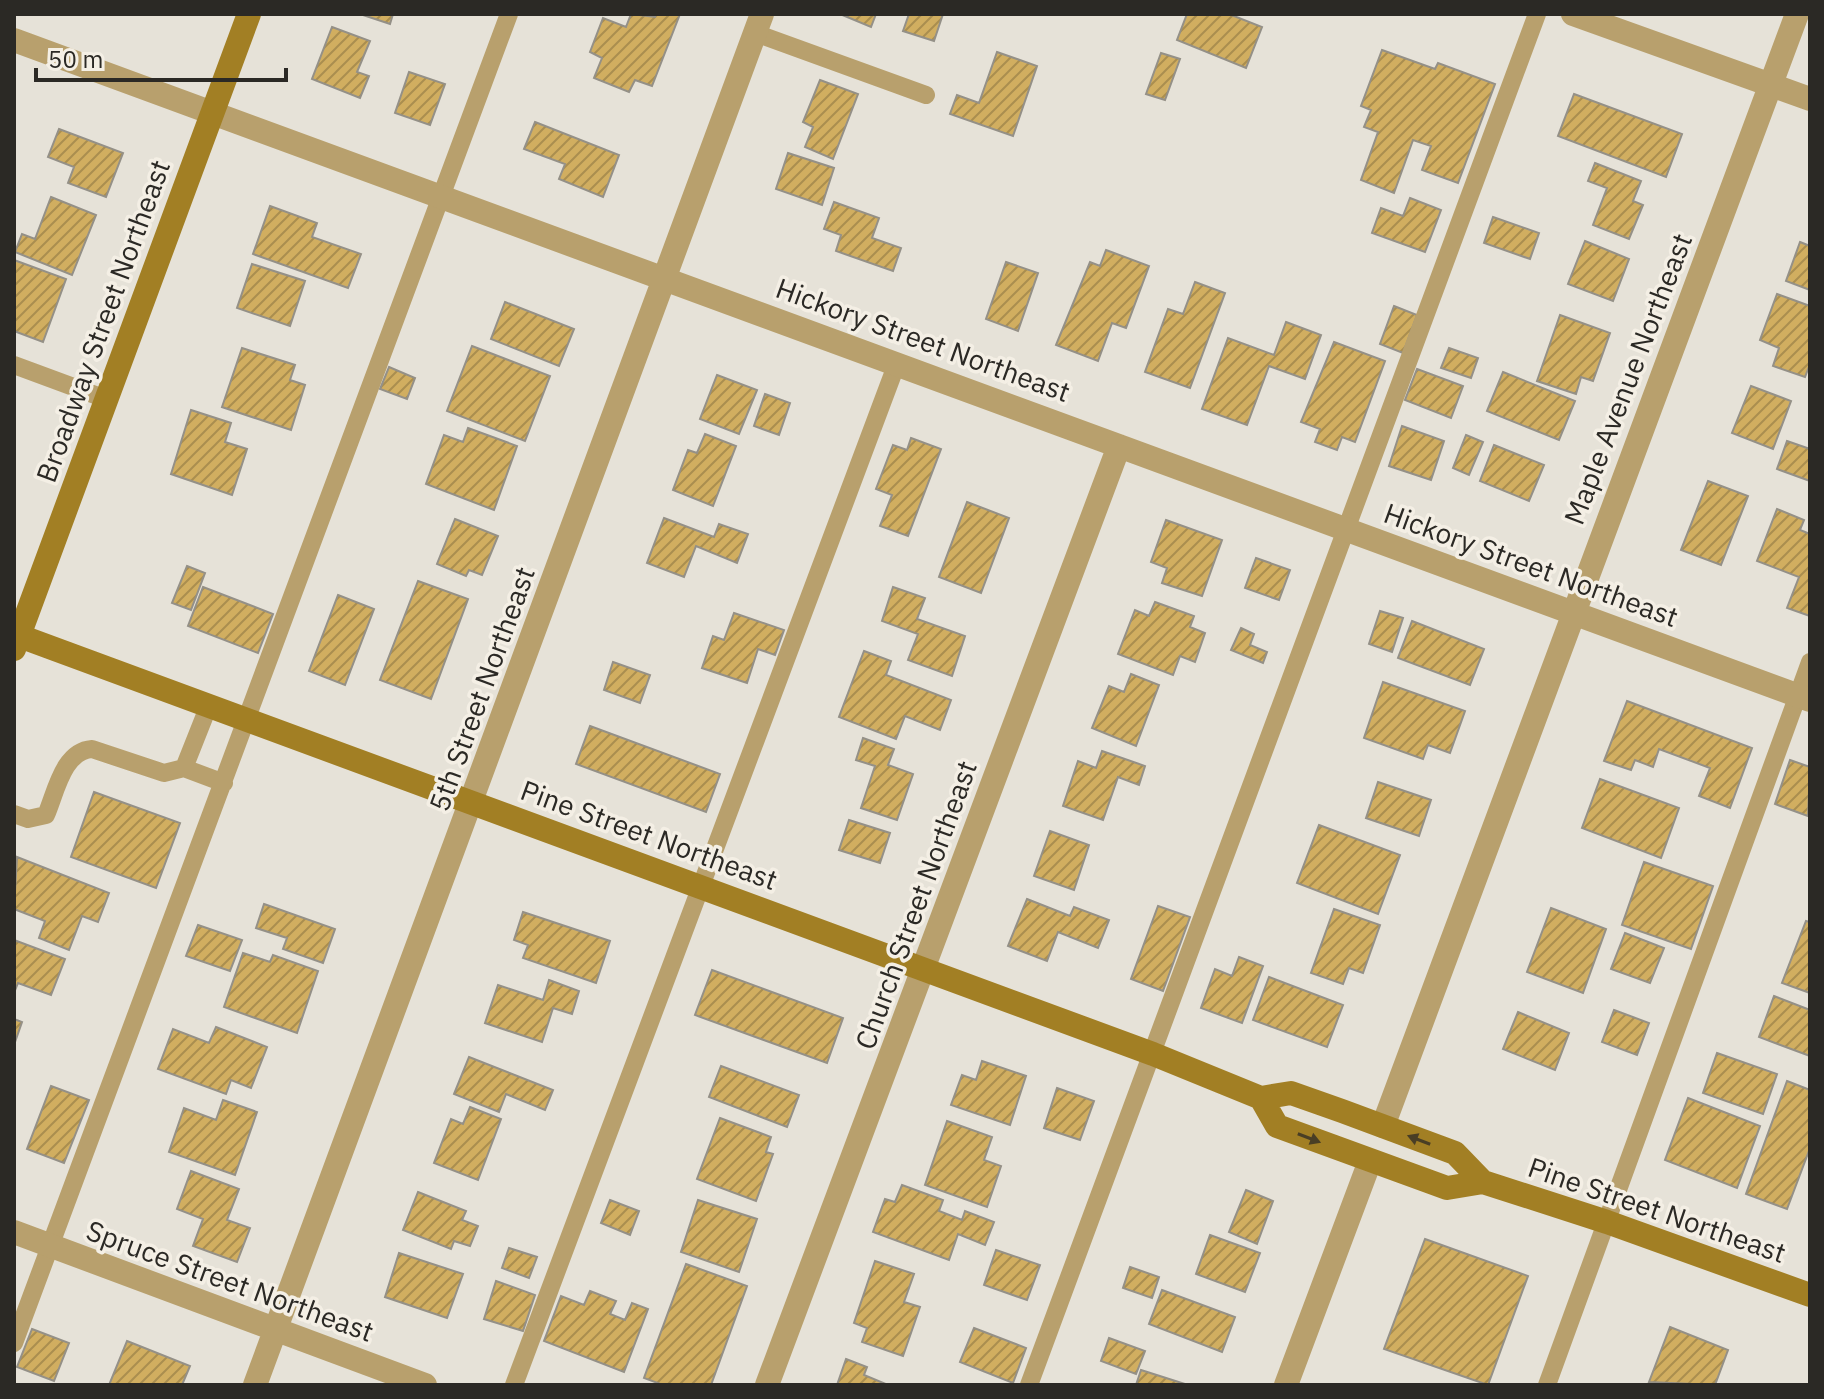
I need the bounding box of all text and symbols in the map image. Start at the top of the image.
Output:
scale bar [36,32,286,82]
text: 50 m [48,43,103,75]
street label: Broadway Street Northeast [27,154,178,487]
street label: Maple Avenue Northeast [1555,228,1700,530]
street label: Hickory Street Northeast [771,269,1075,410]
street label: Hickory Street Northeast [1379,494,1683,635]
street label: 5th Street Northeast [420,561,543,816]
street label: Church Street Northeast [846,755,985,1054]
street label: Pine Street Northeast [516,771,783,898]
one-way arrow [1297,1132,1321,1145]
one-way arrow [1407,1133,1431,1146]
street label: Pine Street Northeast [1523,1148,1791,1271]
street label: Spruce Street Northeast [81,1211,379,1350]

